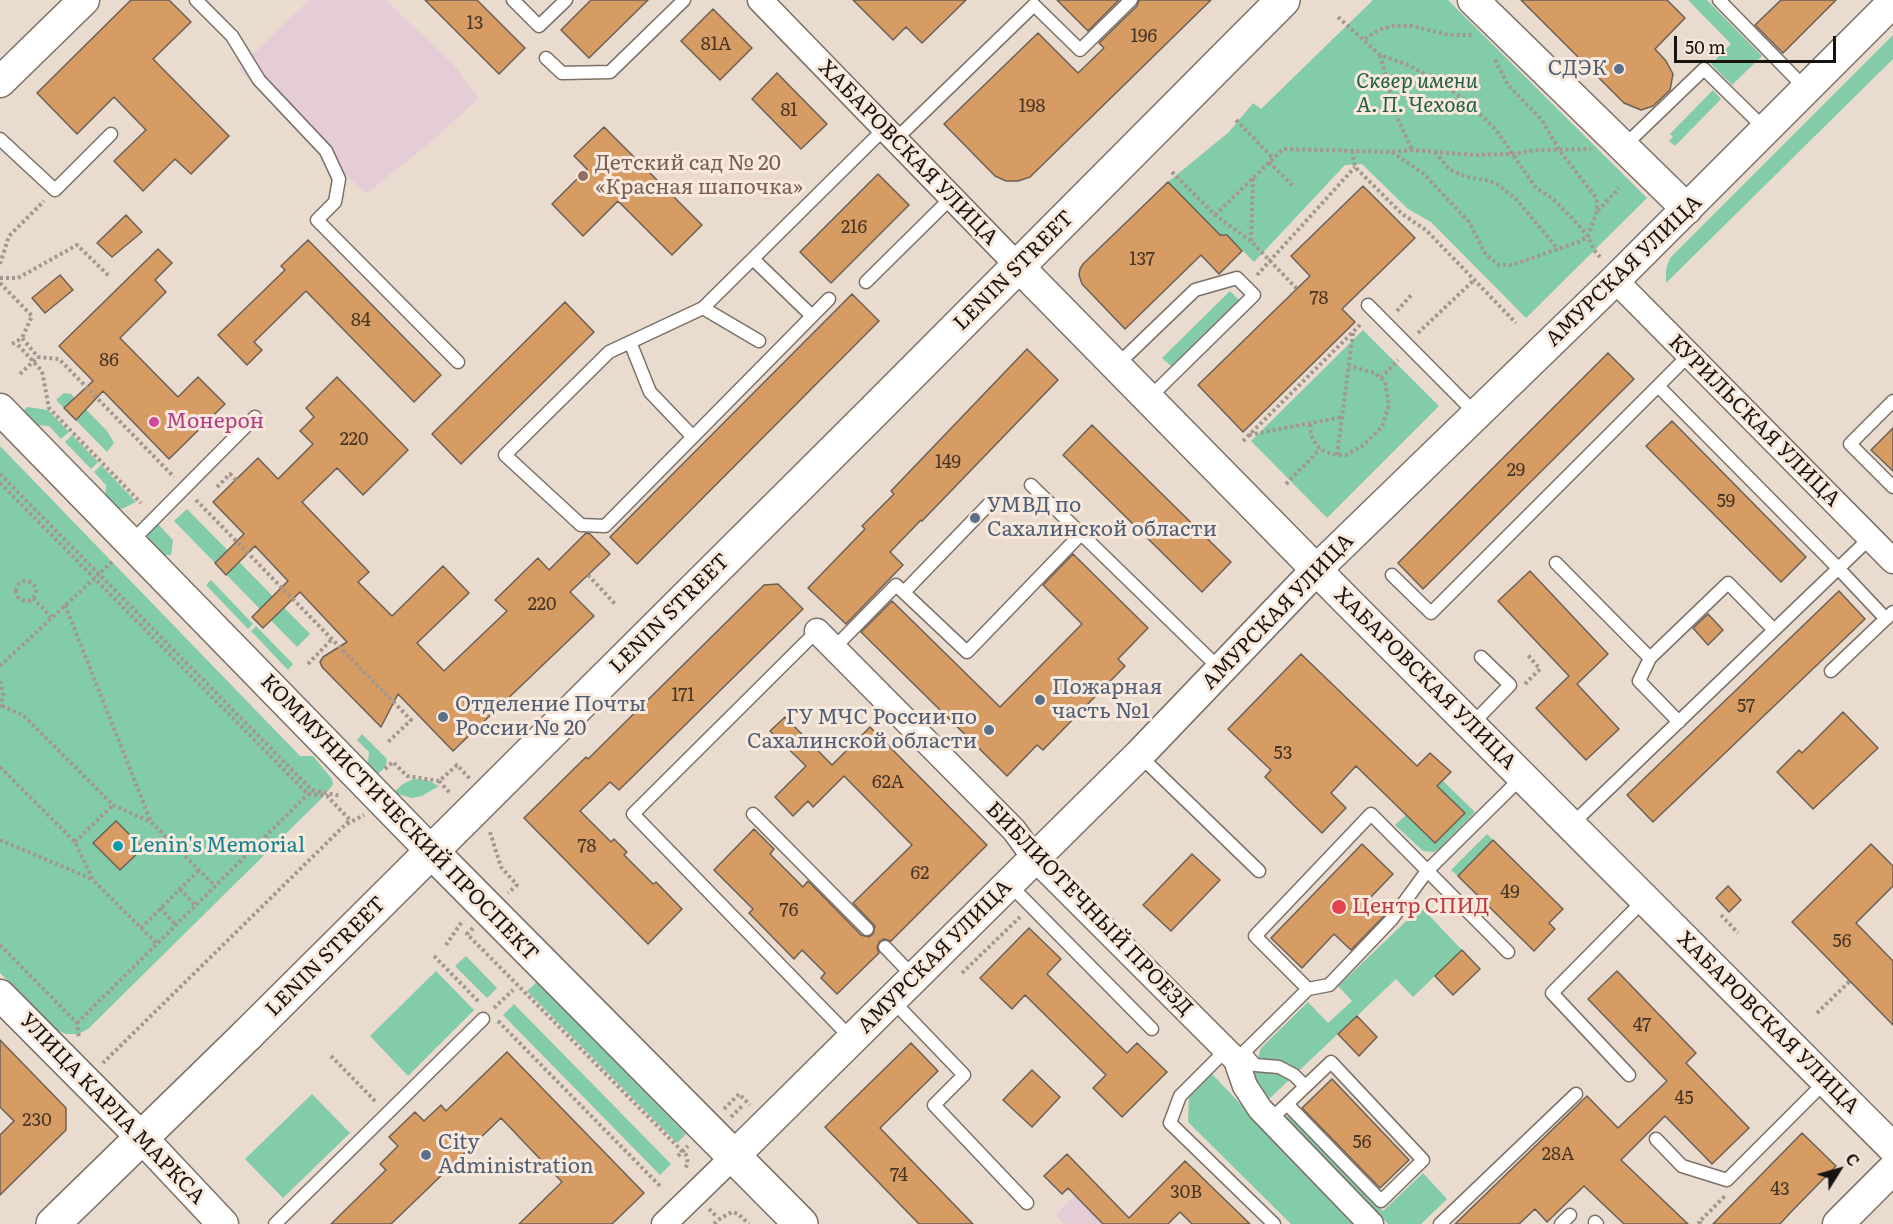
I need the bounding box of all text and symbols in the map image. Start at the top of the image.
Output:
house number: 13 [466,13,484,35]
scale bar [1677,24,1839,62]
house number: 196 [1131,26,1157,48]
text: 50 m [1685,33,1726,60]
house number: 81А [701,34,731,56]
street label: ХАБАРОВСКАЯ УЛИЦА [813,55,1003,251]
place label: СДЭК [1548,56,1607,82]
marker: СДЭК [1612,62,1626,76]
park label: Сквер имени А. П. Чехова [1356,69,1478,119]
house number: 198 [1019,96,1045,118]
house number: 81 [780,100,798,122]
place label: Детский сад № 20 «Красная шапочка» [595,151,803,201]
marker: Детский сад № 20 «Красная шапочка» [576,169,590,183]
street label: АМУРСКАЯ УЛИЦА [1541,190,1707,352]
street label: LENIN STREET [949,206,1079,336]
house number: 216 [841,217,867,239]
house number: 137 [1129,249,1155,271]
house number: 78 [1309,288,1329,310]
house number: 84 [351,310,371,332]
street label: КУРИЛЬСКАЯ УЛИЦА [1663,330,1845,512]
house number: 86 [99,350,119,372]
place label: Монерон [166,409,264,435]
marker: Монерон [147,415,161,429]
house number: 220 [340,429,368,451]
house number: 149 [935,452,961,474]
house number: 29 [1507,460,1525,482]
house number: 59 [1717,491,1735,513]
place label: УМВД по Сахалинской области [987,493,1217,543]
marker: УМВД по Сахалинской области [968,511,982,525]
street label: АМУРСКАЯ УЛИЦА [1197,529,1359,695]
street label: LENIN STREET [605,549,735,679]
street label: ХАБАРОВСКАЯ УЛИЦА [1329,583,1521,775]
house number: 220 [528,594,556,616]
street label: КОММУНИСТИЧЕСКИЙ ПРОСПЕКТ [255,669,543,967]
place label: Пожарная часть №1 [1052,675,1162,725]
house number: 171 [671,685,695,707]
place label: Отделение Почты России № 20 [455,692,646,742]
marker: Пожарная часть №1 [1033,693,1047,707]
house number: 57 [1737,696,1755,718]
place label: ГУ МЧС России по Сахалинской области [747,705,977,755]
marker: Отделение Почты России № 20 [436,710,450,724]
marker: ГУ МЧС России по Сахалинской области [982,723,996,737]
house number: 53 [1274,743,1292,765]
house number: 62А [872,772,904,794]
street label: БИБЛИОТЕЧНЫЙ ПРОЕЗД [980,797,1198,1021]
place label: Lenin's Memorial [130,833,305,859]
house number: 78 [577,836,597,858]
marker: Lenin's Memorial [111,839,125,853]
house number: 62 [911,863,929,885]
street label: АМУРСКАЯ УЛИЦА [853,875,1017,1039]
house number: 49 [1500,882,1520,904]
street label: LENIN STREET [261,892,391,1022]
place label: Центр СПИД [1352,894,1489,920]
marker: Центр СПИД [1330,898,1348,916]
house number: 76 [780,900,798,922]
street label: ХАБАРОВСКАЯ УЛИЦА [1672,927,1864,1119]
house number: 56 [1833,931,1851,953]
street label: УЛИЦА КАРЛА МАРКСА [14,1008,210,1210]
house number: 47 [1633,1015,1651,1037]
house number: 45 [1674,1088,1694,1110]
house number: 230 [22,1110,52,1132]
place label: City Administration [438,1130,594,1180]
house number: 56 [1353,1132,1371,1154]
north arrow [1809,1140,1869,1200]
house number: 28А [1542,1144,1574,1166]
text: С [1840,1147,1866,1171]
marker: City Administration [419,1148,433,1162]
house number: 74 [890,1165,908,1187]
house number: 43 [1770,1179,1790,1201]
house number: 30В [1170,1182,1202,1204]

